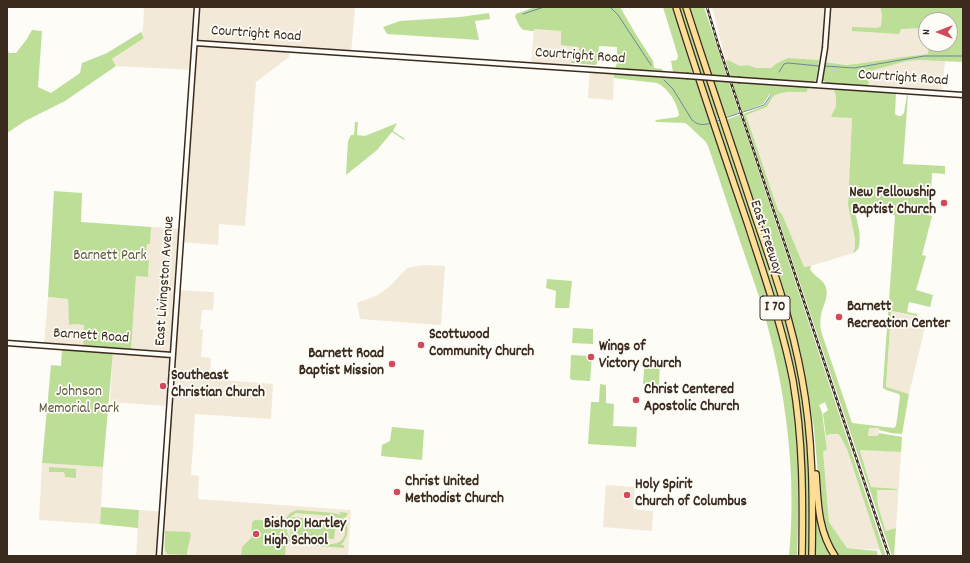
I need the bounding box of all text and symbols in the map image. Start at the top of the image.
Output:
north arrow [918,12,958,52]
street label: Courtright Road [210,23,302,47]
text: N [919,29,935,35]
street label: Courtright Road [534,45,626,69]
street label: Courtright Road [857,67,949,91]
place label: New Fellowship Baptist Church [849,185,936,220]
street label: East Freeway [744,198,786,278]
marker: New Fellowship Baptist Church [939,198,949,208]
street label: East Livingston Avenue [152,215,180,347]
park label: Barnett Park [73,248,147,266]
road number: I 70 [760,296,790,320]
place label: Barnett Recreation Center [847,299,950,334]
marker: Barnett Recreation Center [834,312,844,322]
street label: Barnett Road [53,325,129,349]
place label: Scottwood Community Church [429,327,534,362]
place label: Wings of Victory Church [599,339,681,374]
marker: Scottwood Community Church [416,340,426,350]
place label: Barnett Road Baptist Mission [299,346,384,381]
marker: Wings of Victory Church [586,352,596,362]
marker: Barnett Road Baptist Mission [387,359,397,369]
place label: Southeast Christian Church [171,368,265,403]
marker: Southeast Christian Church [158,381,168,391]
place label: Christ Centered Apostolic Church [644,382,739,417]
park label: Johnson Memorial Park [39,384,119,419]
marker: Christ Centered Apostolic Church [631,395,641,405]
place label: Christ United Methodist Church [405,474,504,509]
place label: Holy Spirit Church of Columbus [635,477,747,512]
marker: Christ United Methodist Church [392,487,402,497]
marker: Holy Spirit Church of Columbus [622,490,632,500]
place label: Bishop Hartley High School [264,516,346,551]
marker: Bishop Hartley High School [251,529,261,539]

